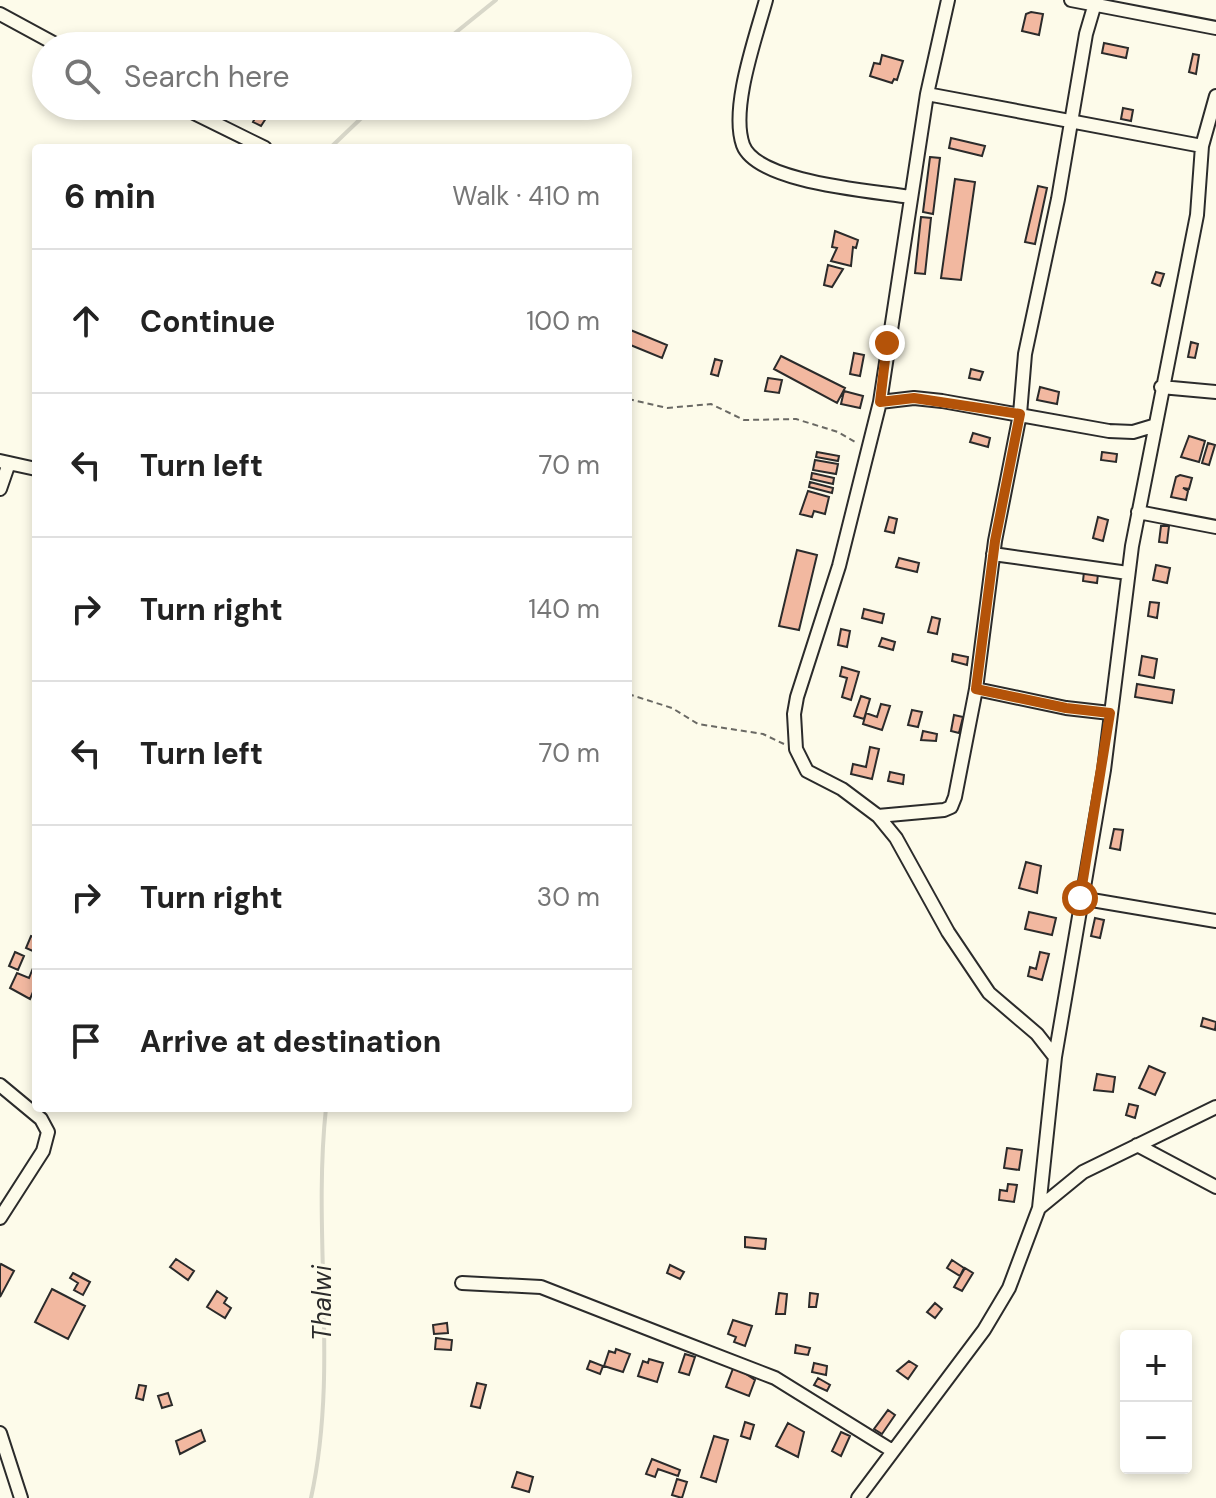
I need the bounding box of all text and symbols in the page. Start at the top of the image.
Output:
search box [32,32,632,120]
icon: search [60,54,104,98]
text: Search here [124,57,290,96]
text: 6 min [64,174,156,219]
text: Walk · 410 m [452,179,600,213]
icon: ahead [64,299,108,343]
text: Continue [140,302,275,341]
text: 100 m [526,304,600,338]
route end [869,325,905,361]
icon: left [64,443,108,487]
text: Turn left [140,446,263,485]
text: 70 m [539,448,600,482]
icon: right [64,587,108,631]
text: Turn right [140,590,283,629]
text: 140 m [528,592,600,626]
icon: left [64,731,108,775]
text: Turn left [140,734,263,773]
text: 70 m [539,736,600,770]
icon: right [64,875,108,919]
text: Turn right [140,878,283,917]
text: 30 m [537,880,600,914]
route start [1062,880,1098,916]
icon: arrive [64,1019,108,1063]
text: Arrive at destination [140,1022,441,1061]
water label: Thalwi [305,1264,339,1341]
map controls [1120,1330,1192,1474]
button: + [1120,1330,1192,1402]
button: − [1120,1402,1192,1474]

